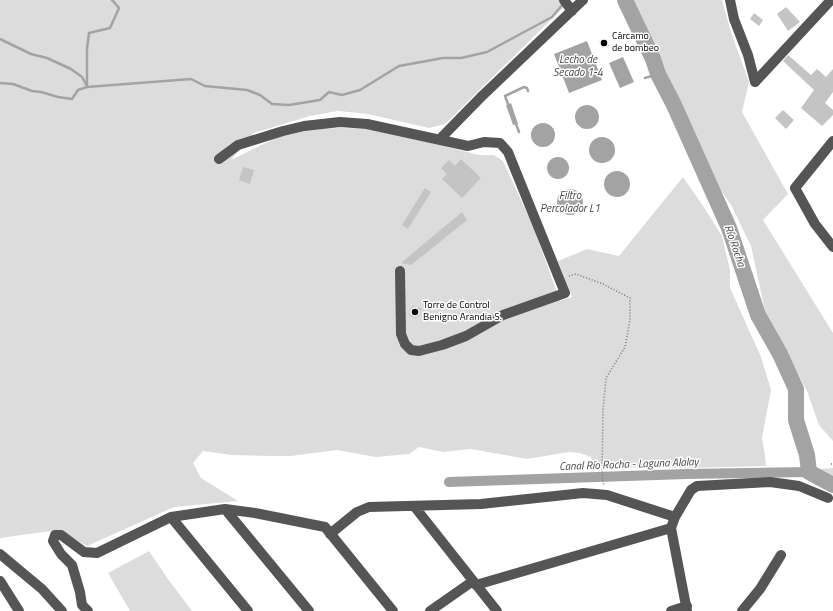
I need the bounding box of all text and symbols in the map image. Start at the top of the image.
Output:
place label: Cárcamo de bombeo [612,31,659,54]
marker: Cárcamo de bombeo [599,38,609,48]
water label: Lecho de Secado 1-4 [553,53,603,79]
water label: Filtro Percolador L1 [540,189,600,215]
water label: Río Rocha [721,223,747,269]
place label: Torre de Control Benigno Arandia S. [423,300,502,324]
marker: Torre de Control Benigno Arandia S. [410,307,420,317]
water label: Canal Río Rocha - Laguna Alalay [559,456,699,474]

